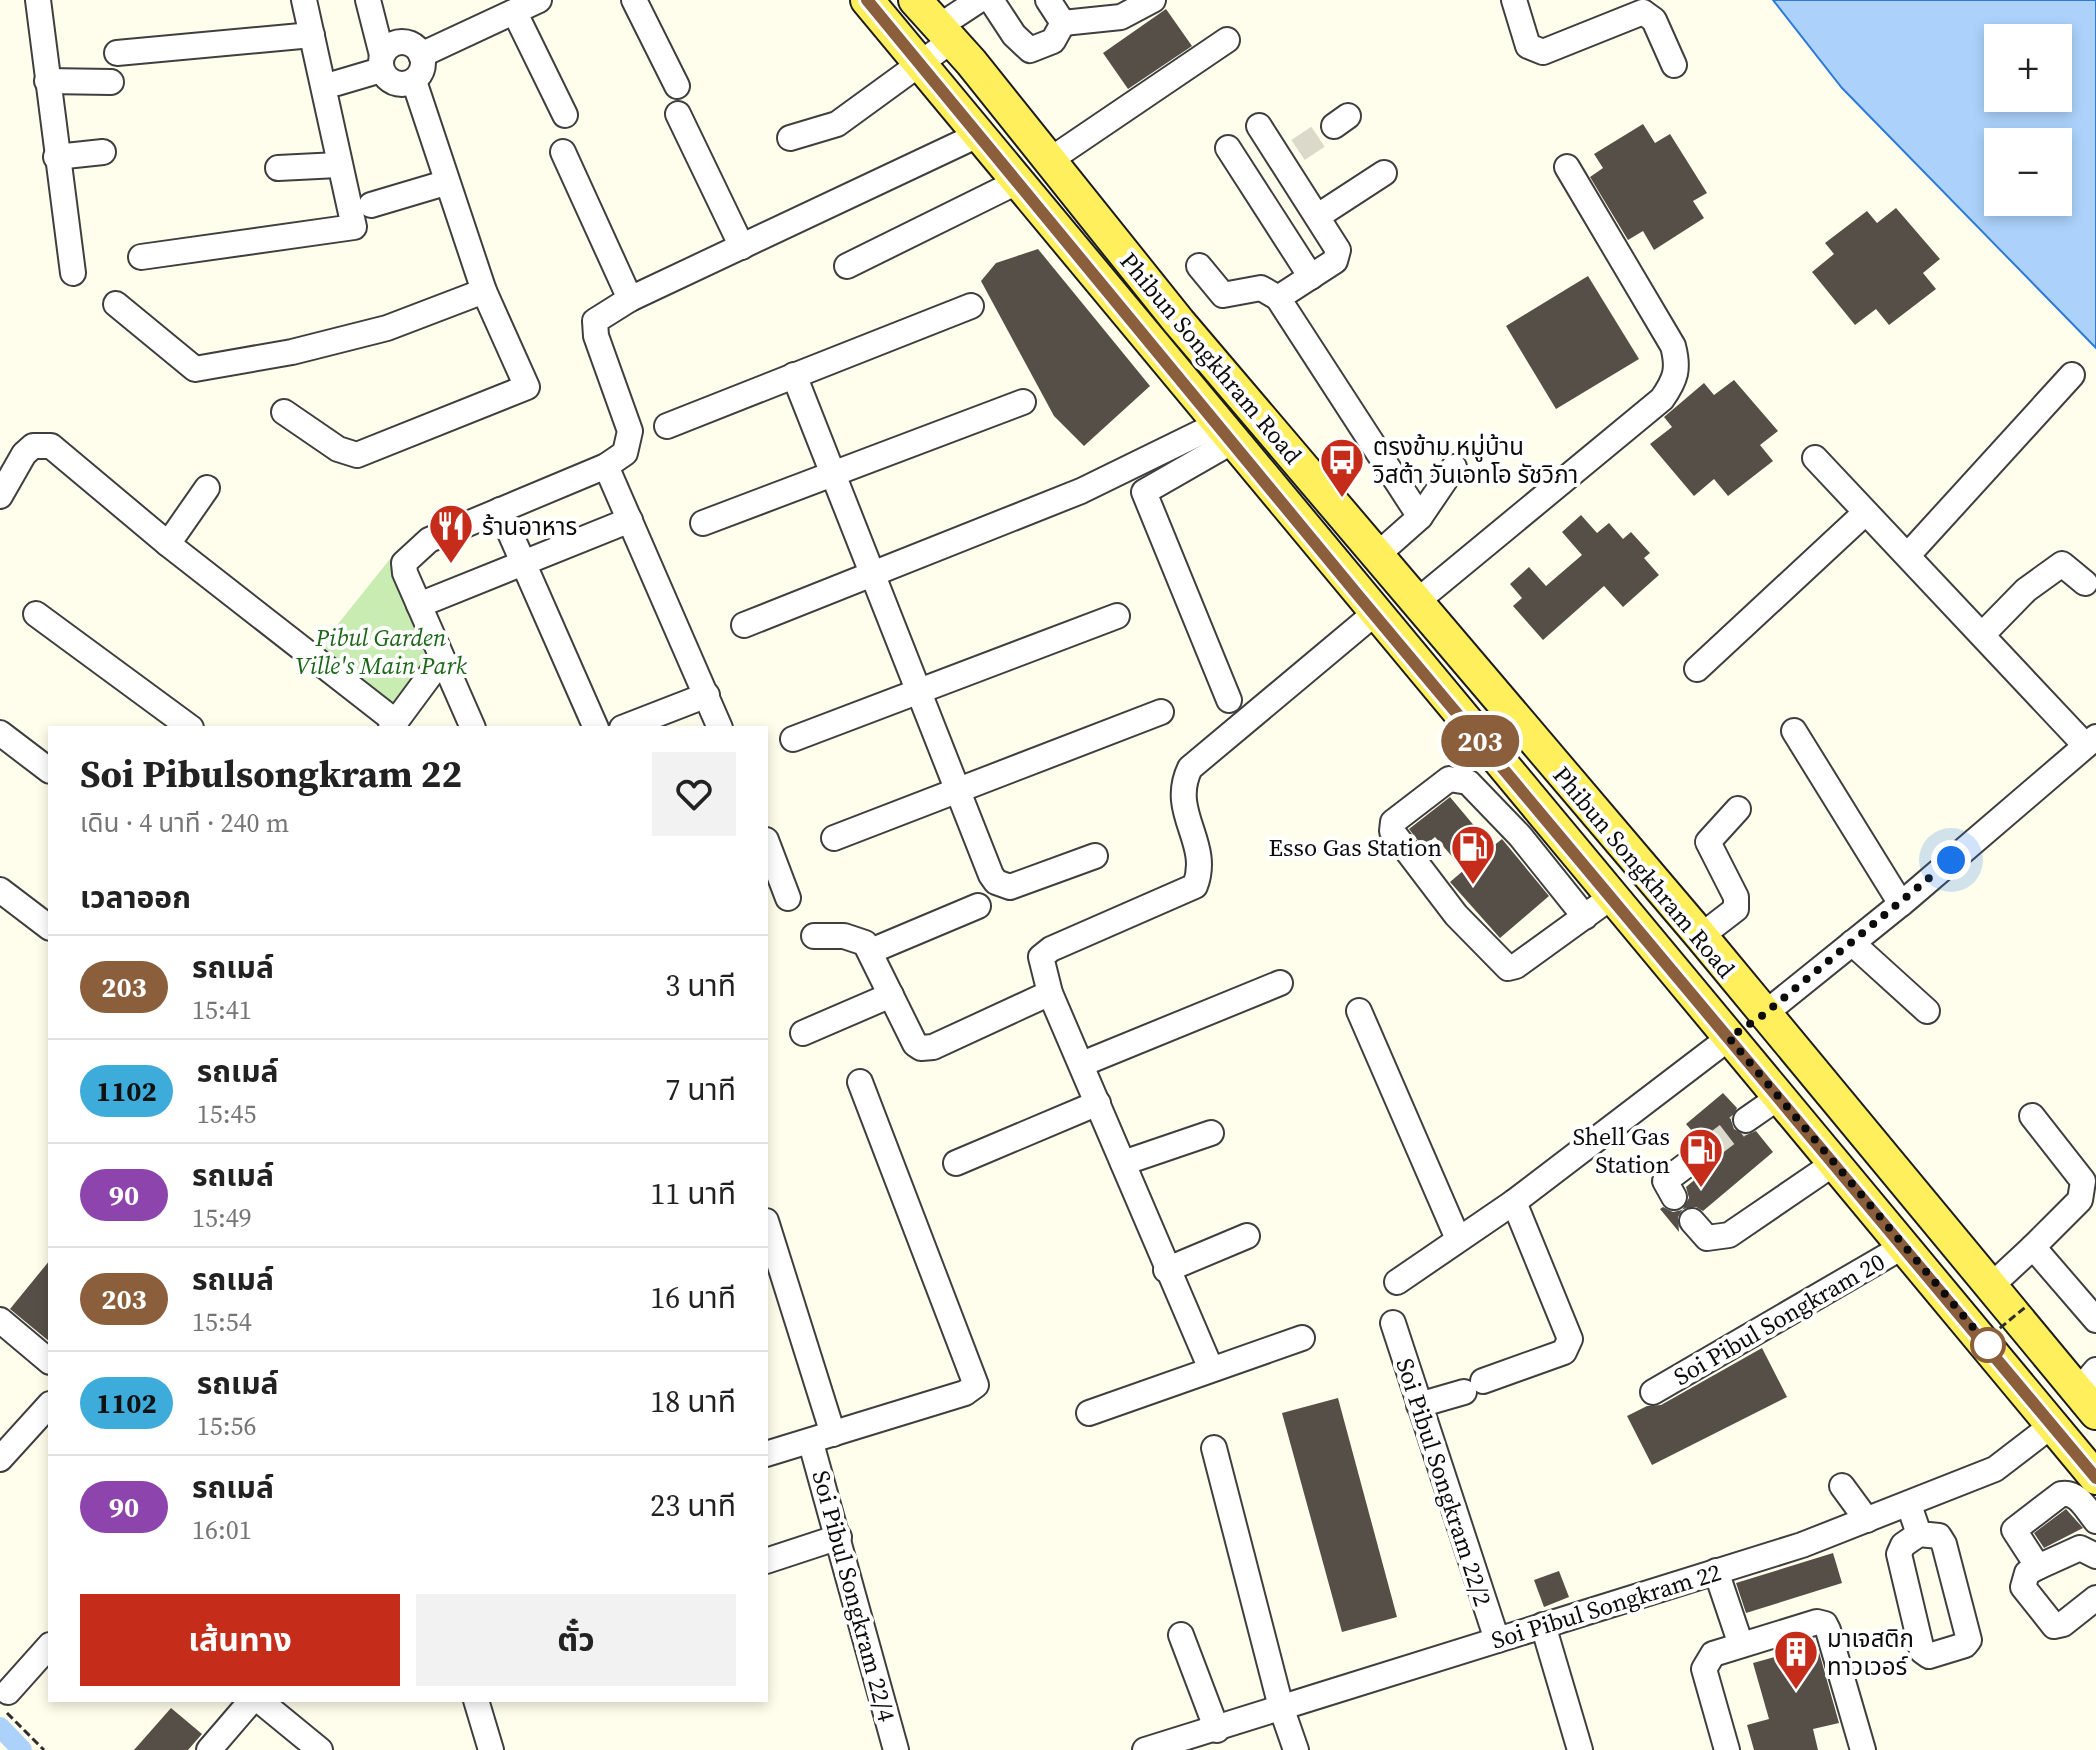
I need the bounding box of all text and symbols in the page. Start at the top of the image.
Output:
map controls [1984,24,2072,216]
button: + [1984,24,2072,112]
button: − [1984,128,2072,216]
street label: Phibun Songkhram Road [1113,245,1310,471]
place label: ตรงข้าม หมู่บ้าน วิสต้า วันเอทโอ รัชวิภา [1372,430,1578,491]
bus stop icon: ตรงข้าม หมู่บ้าน วิสต้า วันเอทโอ รัชวิภา [1318,436,1366,499]
restaurant icon: ร้านอาหาร [427,502,475,565]
place label: ร้านอาหาร [482,510,577,543]
park label: Pibul Garden Ville's Main Park [295,621,468,682]
line badge: 203 [1434,715,1526,767]
text: 203 [1457,722,1503,760]
text: Soi Pibulsongkram 22 [80,748,462,800]
button: heart [652,752,736,836]
street label: Phibun Songkhram Road [1546,759,1743,985]
text: เดิน · 4 นาที · 240 m [80,805,289,841]
fuel station icon: Esso Gas Station [1449,823,1497,886]
place label: Esso Gas Station [1269,831,1442,864]
your location [1931,840,1971,880]
text: เวลาออก [80,877,191,918]
text: รถเมล์ [192,947,274,988]
text: 3 นาที [665,965,736,1006]
text: 203 [101,968,147,1006]
text: 15:41 [192,992,252,1028]
text: รถเมล์ [197,1051,279,1092]
text: 7 นาที [665,1069,736,1110]
text: 1102 [96,1072,157,1110]
text: 15:45 [197,1096,257,1132]
place label: Shell Gas Station [1573,1120,1670,1181]
fuel station icon: Shell Gas Station [1677,1126,1725,1189]
text: รถเมล์ [192,1155,274,1196]
text: 11 นาที [650,1173,736,1214]
text: 90 [109,1176,139,1214]
text: 15:49 [192,1200,252,1236]
street label: Soi Pibul Songkram 20 [1667,1245,1891,1393]
text: รถเมล์ [192,1259,274,1300]
text: 16 นาที [650,1277,736,1318]
text: 203 [101,1280,147,1318]
text: 15:54 [192,1304,252,1340]
unlabelled marker [1971,1328,2005,1362]
street label: Soi Pibul Songkram 22/2 [1388,1354,1500,1610]
text: รถเมล์ [197,1363,279,1404]
text: 18 นาที [650,1381,736,1422]
text: 1102 [96,1384,157,1422]
text: 15:56 [197,1408,257,1444]
text: รถเมล์ [192,1467,274,1508]
street label: Soi Pibul Songkram 22/4 [805,1467,903,1725]
text: 23 นาที [650,1485,736,1526]
text: 90 [109,1488,139,1526]
text: 16:01 [192,1512,252,1548]
street label: Soi Pibul Songkram 22 [1487,1555,1725,1657]
button: เส้นทาง [80,1594,400,1686]
button: ตั๋ว [416,1594,736,1686]
place label: มาเจสติก ทาวเวอร์ [1827,1622,1914,1683]
building icon: มาเจสติก ทาวเวอร์ [1772,1628,1820,1691]

